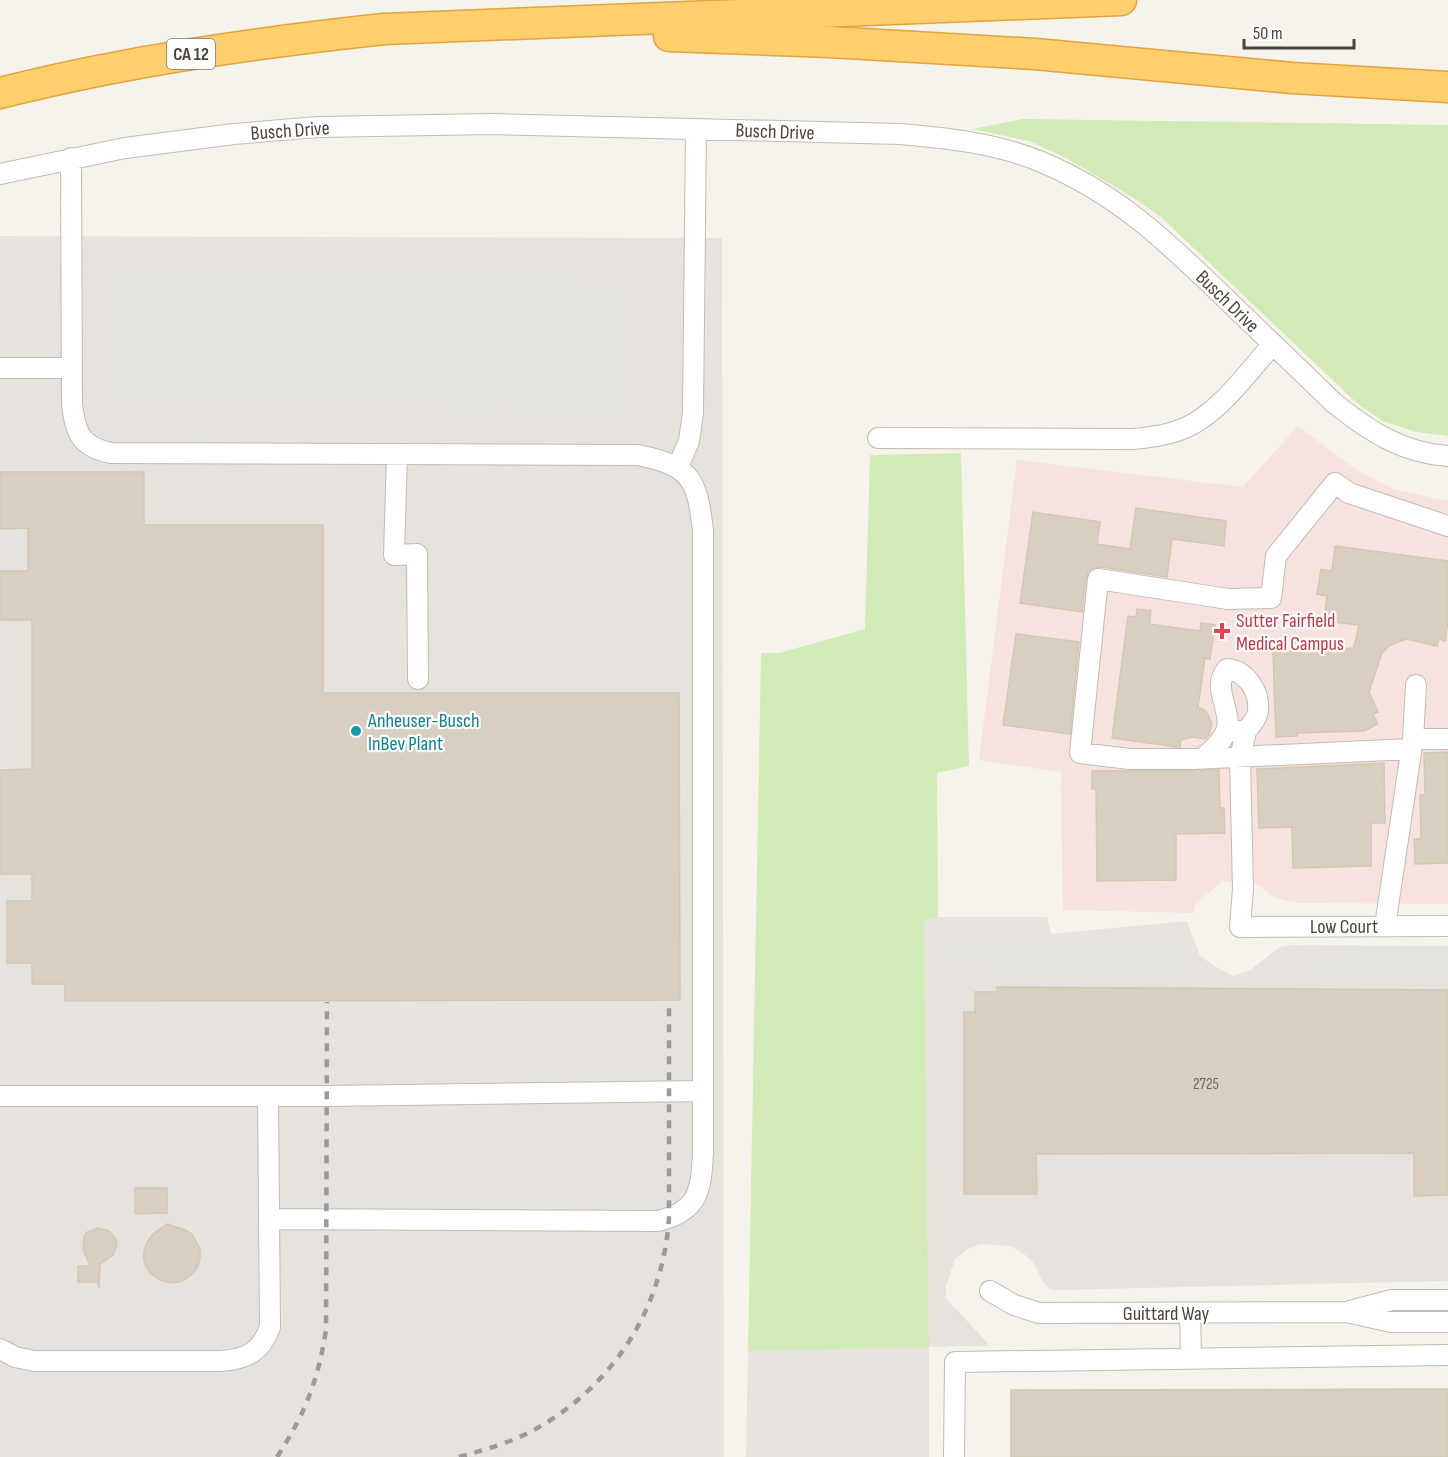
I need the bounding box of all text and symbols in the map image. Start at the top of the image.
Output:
scale bar [1244,12,1354,50]
text: 50 m [1253,23,1283,44]
road number: CA 12 [167,39,215,69]
street label: Busch Drive [250,116,330,146]
street label: Busch Drive [735,119,815,145]
street label: Busch Drive [1191,266,1264,338]
place label: Sutter Fairfield Medical Campus [1236,609,1344,656]
marker: Sutter Fairfield Medical Campus [1213,622,1231,640]
place label: Anheuser-Busch InBev Plant [367,709,480,756]
marker: Anheuser-Busch InBev Plant [349,724,363,738]
street label: Low Court [1310,915,1378,939]
house number: 2725 [1193,1075,1219,1094]
street label: Guittard Way [1123,1302,1210,1326]

